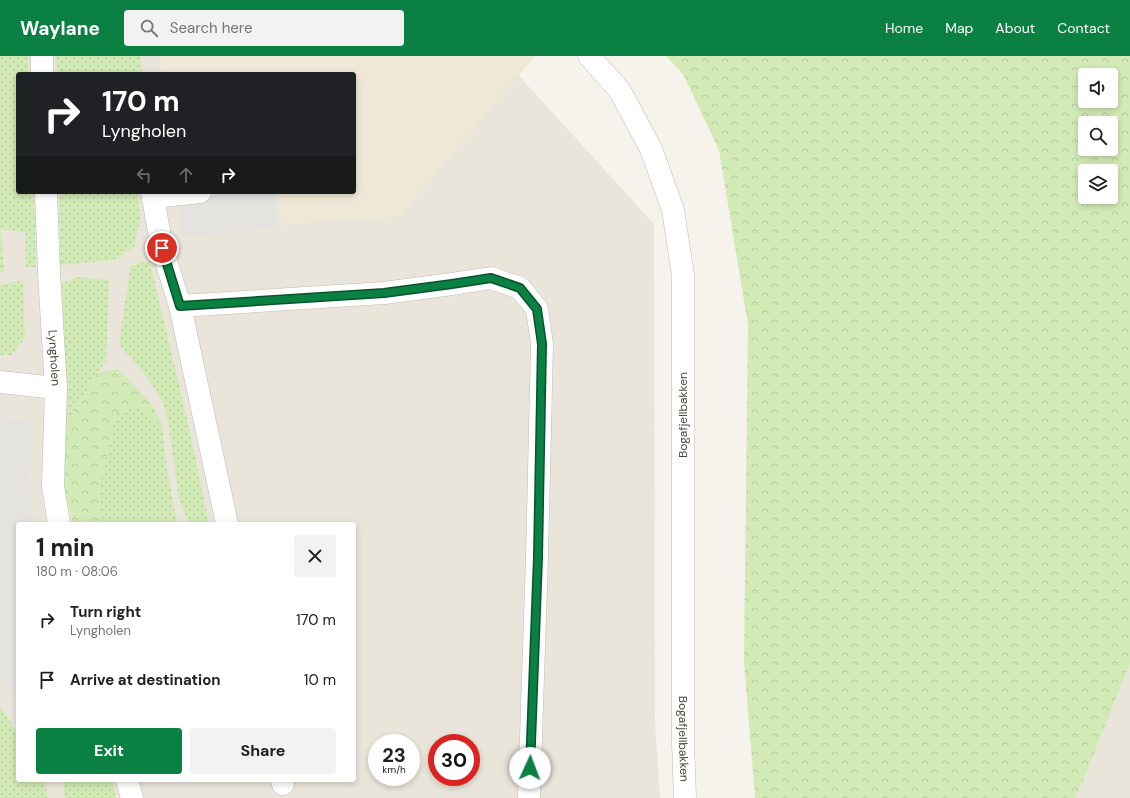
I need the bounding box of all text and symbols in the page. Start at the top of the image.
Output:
search box [124,10,404,46]
text: Waylane [20,16,100,41]
icon: search [138,17,160,39]
text: Search here [170,18,253,38]
text: Home [885,19,923,37]
text: Map [945,19,973,37]
text: About [995,19,1035,37]
text: Contact [1057,19,1110,37]
map controls [1078,68,1118,204]
button: sound [1078,68,1118,108]
text: 170 m [102,83,180,120]
icon: right [36,88,88,140]
button: search [1078,116,1118,156]
text: Lyngholen [102,119,186,143]
icon: left [133,164,155,186]
icon: ahead [175,164,197,186]
icon: right [217,164,239,186]
button: layers [1078,164,1118,204]
pin [145,231,179,265]
icon: arrive [151,237,173,259]
street label: Lyngholen [44,329,64,386]
street label: Bogafjellbakken [675,372,691,458]
text: 1 min [36,532,94,563]
button: close [294,535,336,577]
text: 180 m · 08:06 [36,563,118,580]
text: Turn right [70,602,141,622]
icon: right [36,609,58,631]
text: 170 m [296,610,336,630]
text: Lyngholen [70,622,131,639]
icon: arrive [36,669,58,691]
text: Arrive at destination [70,670,221,690]
text: 10 m [304,670,336,690]
street label: Bogafjellbakken [675,696,692,782]
button: Exit [36,728,182,774]
button: Share [190,728,336,774]
speed limit sign: 30 [428,734,480,786]
text: 23 [382,742,406,768]
position arrow [509,747,551,789]
text: km/h [382,763,406,776]

